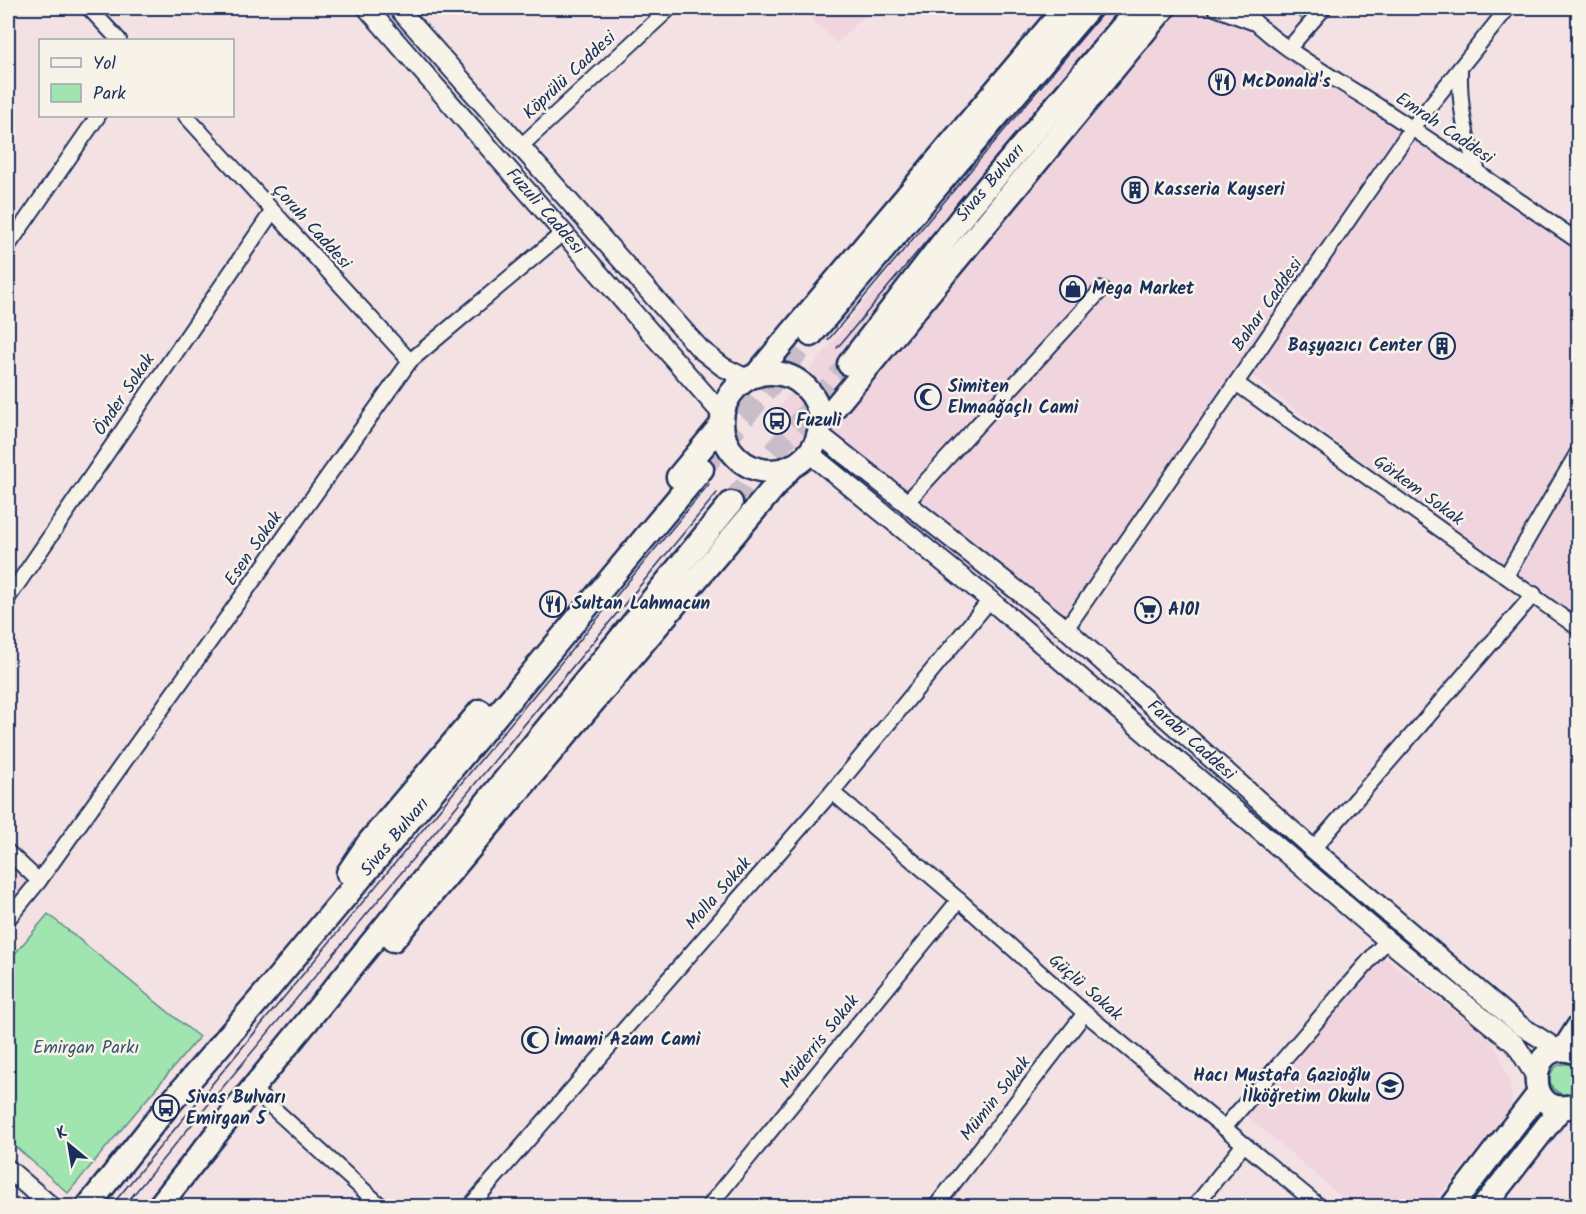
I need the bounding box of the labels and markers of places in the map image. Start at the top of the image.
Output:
restaurant icon: McDonald's [1207,67,1237,97]
place label: McDonald's [1242,68,1331,97]
building icon: Kasseria Kayseri [1120,175,1150,205]
place label: Kasseria Kayseri [1154,176,1285,205]
shop icon: Mega Market [1058,274,1088,304]
place label: Mega Market [1092,275,1195,304]
building icon: Başyazıcı Center [1427,331,1457,361]
place label: Başyazıcı Center [1288,332,1423,361]
place label: Simiten Elmaağaçlı Cami [948,373,1079,423]
mosque icon: Simiten Elmaağaçlı Cami [913,382,943,412]
bus stop icon: Fuzuli [762,406,792,436]
place label: Fuzuli [796,407,842,436]
restaurant icon: Sultan Lahmacun [538,589,568,619]
place label: Sultan Lahmacun [572,590,710,619]
supermarket icon: A101 [1133,595,1163,625]
place label: A101 [1168,596,1200,625]
mosque icon: İmami Azam Cami [520,1025,550,1055]
place label: İmami Azam Cami [554,1026,701,1055]
place label: Hacı Mustafa Gazioğlu İlköğretim Okulu [1193,1062,1370,1112]
school or university icon: Hacı Mustafa Gazioğlu İlköğretim Okulu [1375,1071,1405,1101]
place label: Sivas Bulvarı Emirgan 5 [186,1084,286,1134]
bus stop icon: Sivas Bulvarı Emirgan 5 [151,1093,181,1123]

